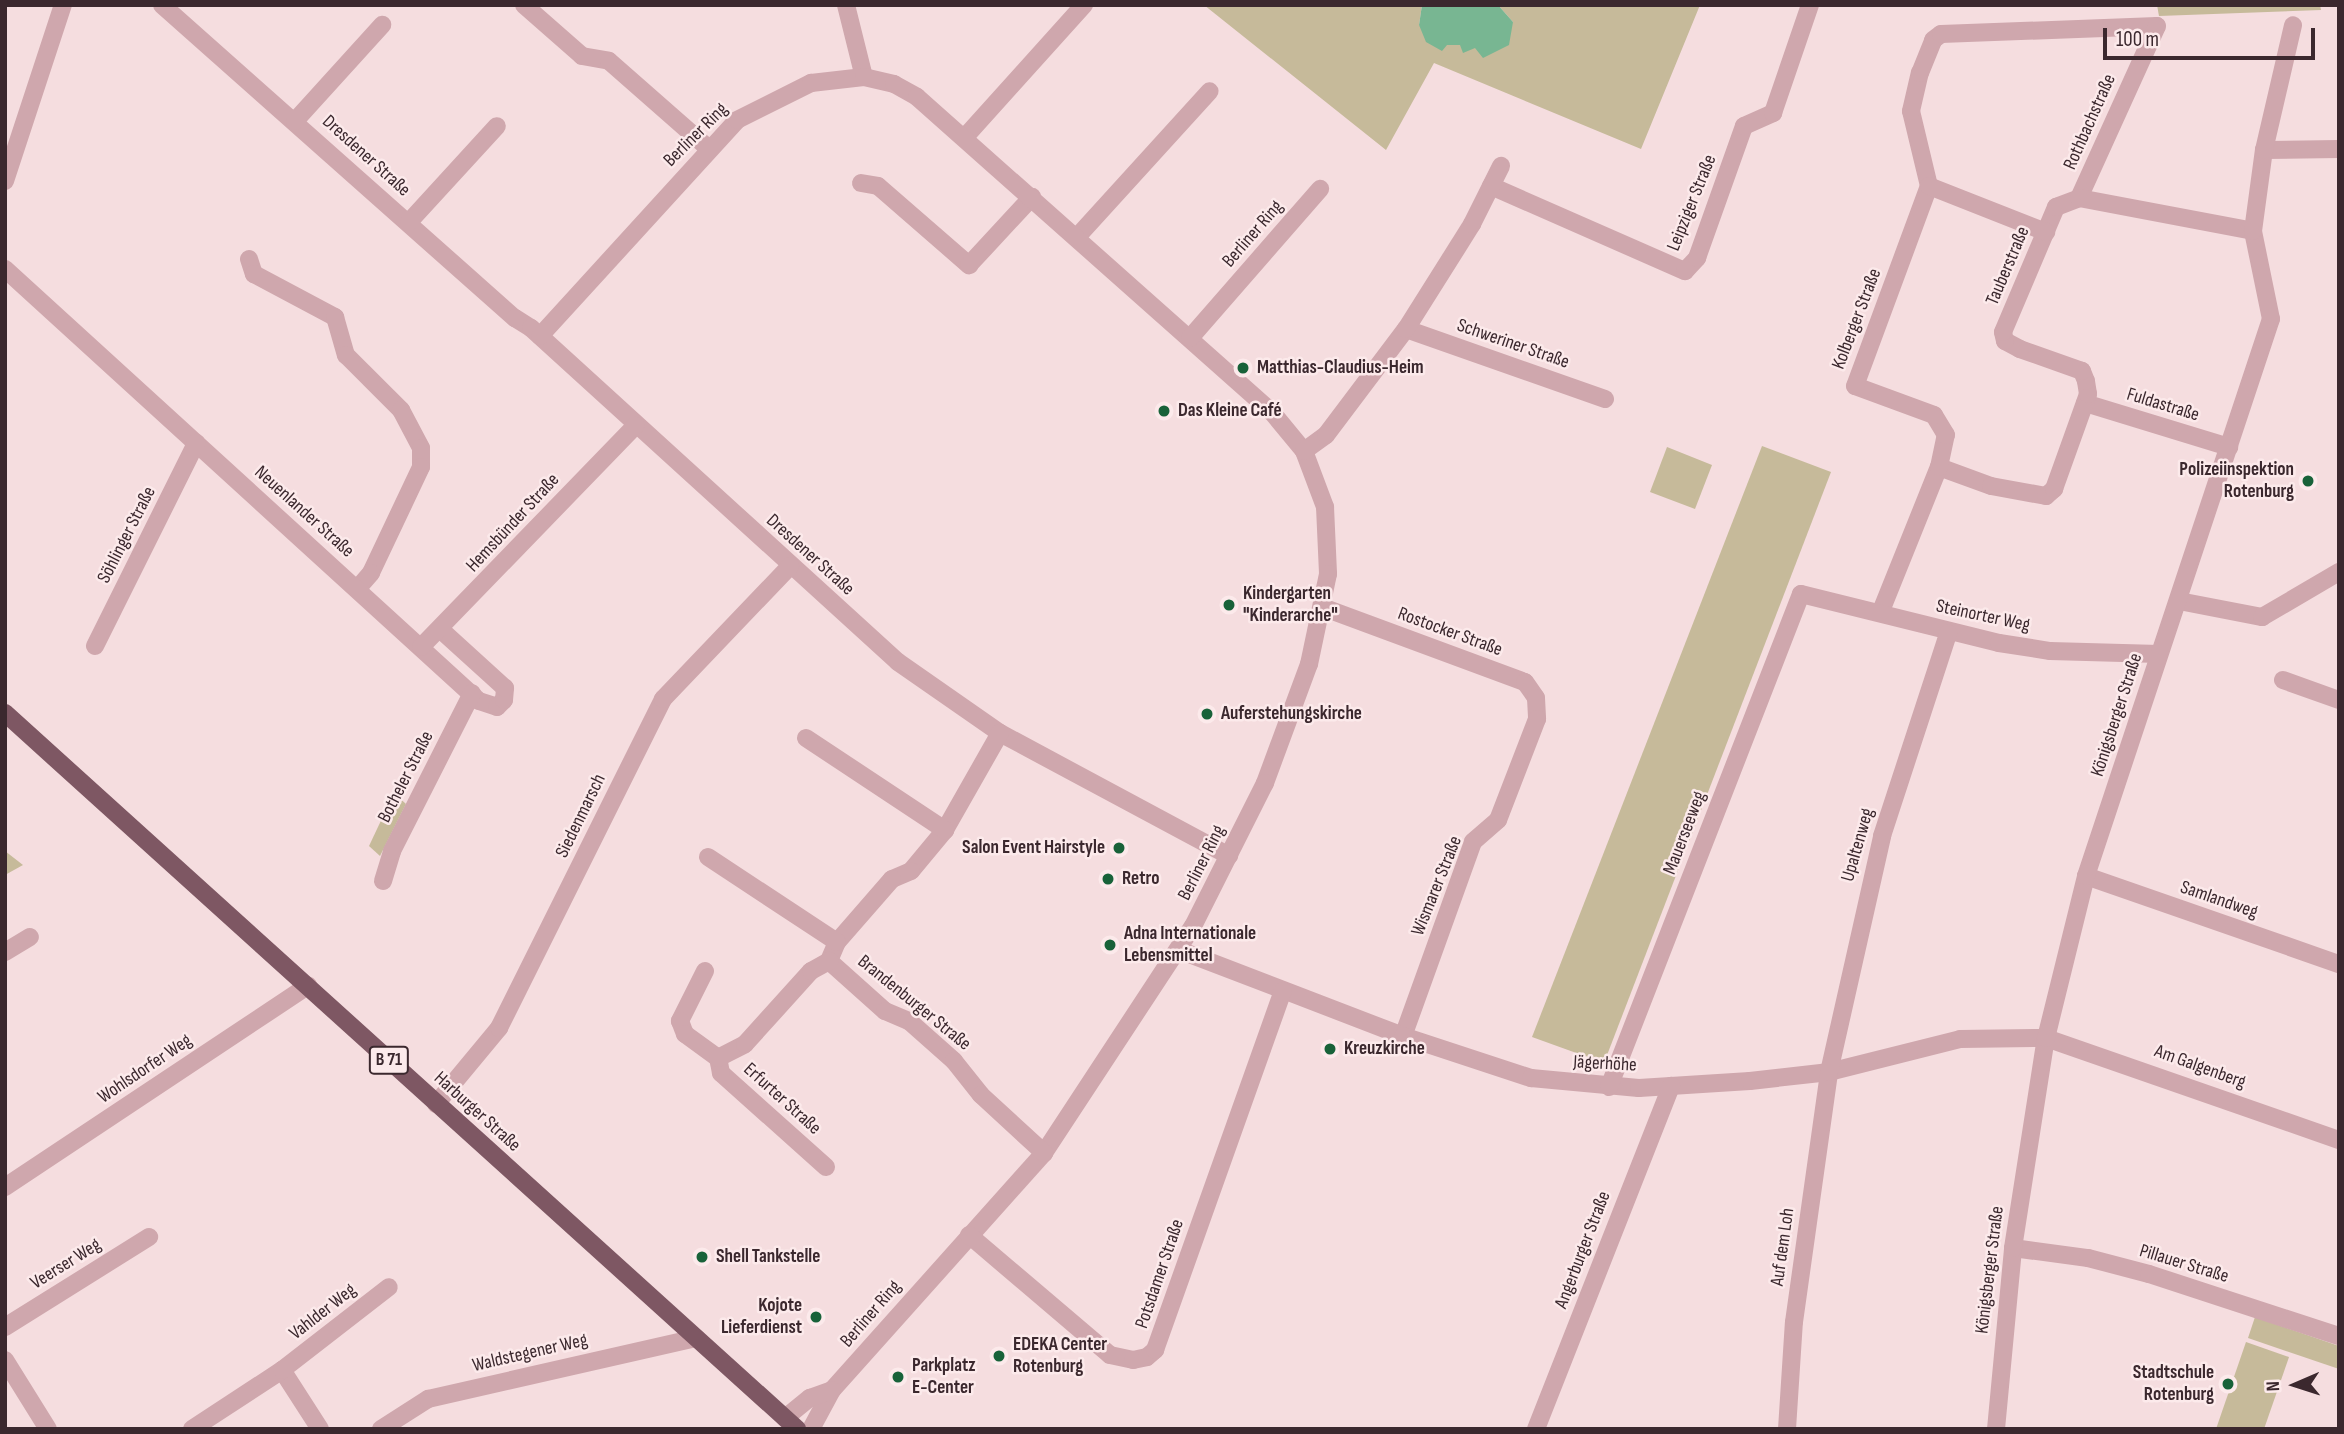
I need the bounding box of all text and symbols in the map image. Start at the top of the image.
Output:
scale bar [2106,14,2318,58]
text: 100 m [2116,27,2159,52]
street label: Rothbachstraße [2059,71,2121,173]
street label: Berliner Ring [659,98,733,172]
street label: Dresdener Straße [317,110,415,202]
street label: Leipziger Straße [1662,152,1722,254]
street label: Berliner Ring [1218,196,1288,272]
street label: Tauberstraße [1981,223,2035,309]
street label: Kolberger Straße [1827,266,1887,372]
street label: Schweriner Straße [1454,314,1572,374]
place label: Matthias-Claudius-Heim [1257,357,1423,379]
marker: Matthias-Claudius-Heim [1235,360,1251,376]
street label: Fuldastraße [2124,383,2202,427]
place label: Das Kleine Café [1178,400,1282,422]
marker: Das Kleine Café [1156,403,1172,419]
place label: Polizeiinspektion Rotenburg [2179,459,2294,503]
street label: Neuenlander Straße [250,461,358,563]
street label: Hemsbünder Straße [462,469,564,577]
marker: Polizeiinspektion Rotenburg [2300,473,2316,489]
street label: Söhlinger Straße [93,483,161,587]
street label: Dresdener Straße [761,509,859,601]
place label: Kindergarten "Kinderarche" [1243,583,1338,627]
street label: Steinorter Weg [1934,595,2032,637]
marker: Kindergarten "Kinderarche" [1221,597,1237,613]
street label: Rostocker Straße [1395,603,1505,661]
street label: Königsberger Straße [2086,650,2148,780]
place label: Auferstehungskirche [1221,703,1362,725]
marker: Auferstehungskirche [1199,706,1215,722]
street label: Botheler Straße [373,727,439,827]
street label: Siedenmarsch [551,770,611,862]
street label: Mauerseeweg [1659,788,1711,878]
street label: Upaltenweg [1837,806,1879,884]
street label: Berliner Ring [1173,822,1231,904]
street label: Wismarer Straße [1407,833,1467,939]
place label: Salon Event Hairstyle [962,837,1105,859]
marker: Salon Event Hairstyle [1111,840,1127,856]
place label: Retro [1122,868,1159,890]
marker: Retro [1100,871,1116,887]
street label: Samlandweg [2177,876,2261,924]
place label: Adna Internationale Lebensmittel [1124,923,1256,967]
marker: Adna Internationale Lebensmittel [1102,937,1118,953]
street label: Brandenburger Straße [853,950,975,1056]
street label: Wohlsdorfer Weg [94,1029,196,1109]
place label: Kreuzkirche [1344,1038,1425,1060]
street label: Am Galgenberg [2151,1040,2249,1094]
marker: Kreuzkirche [1322,1041,1338,1057]
road number: B 71 [368,1045,410,1074]
street label: Jägerhöhe [1573,1051,1637,1077]
street label: Erfurter Straße [739,1058,825,1140]
street label: Harburger Straße [429,1067,525,1157]
street label: Angerburger Straße [1550,1188,1616,1312]
street label: Königsberger Straße [1971,1205,2009,1335]
street label: Auf dem Loh [1766,1207,1800,1287]
street label: Potsdamer Straße [1131,1216,1189,1332]
street label: Veerser Weg [27,1234,105,1294]
street label: Pillauer Straße [2137,1240,2231,1288]
place label: Shell Tankstelle [716,1246,820,1268]
marker: Shell Tankstelle [694,1249,710,1265]
street label: Berliner Ring [836,1276,906,1352]
street label: Vahlder Weg [285,1279,361,1345]
place label: Kojote Lieferdienst [721,1295,802,1339]
marker: Kojote Lieferdienst [808,1309,824,1325]
street label: Waldstegener Weg [470,1329,590,1377]
place label: EDEKA Center Rotenburg [1013,1334,1107,1378]
marker: EDEKA Center Rotenburg [991,1348,1007,1364]
north arrow [2260,1350,2330,1420]
place label: Parkplatz E-Center [912,1355,976,1399]
place label: Stadtschule Rotenburg [2133,1362,2214,1406]
marker: Parkplatz E-Center [890,1369,906,1385]
marker: Stadtschule Rotenburg [2220,1376,2236,1392]
text: N [2262,1380,2285,1392]

